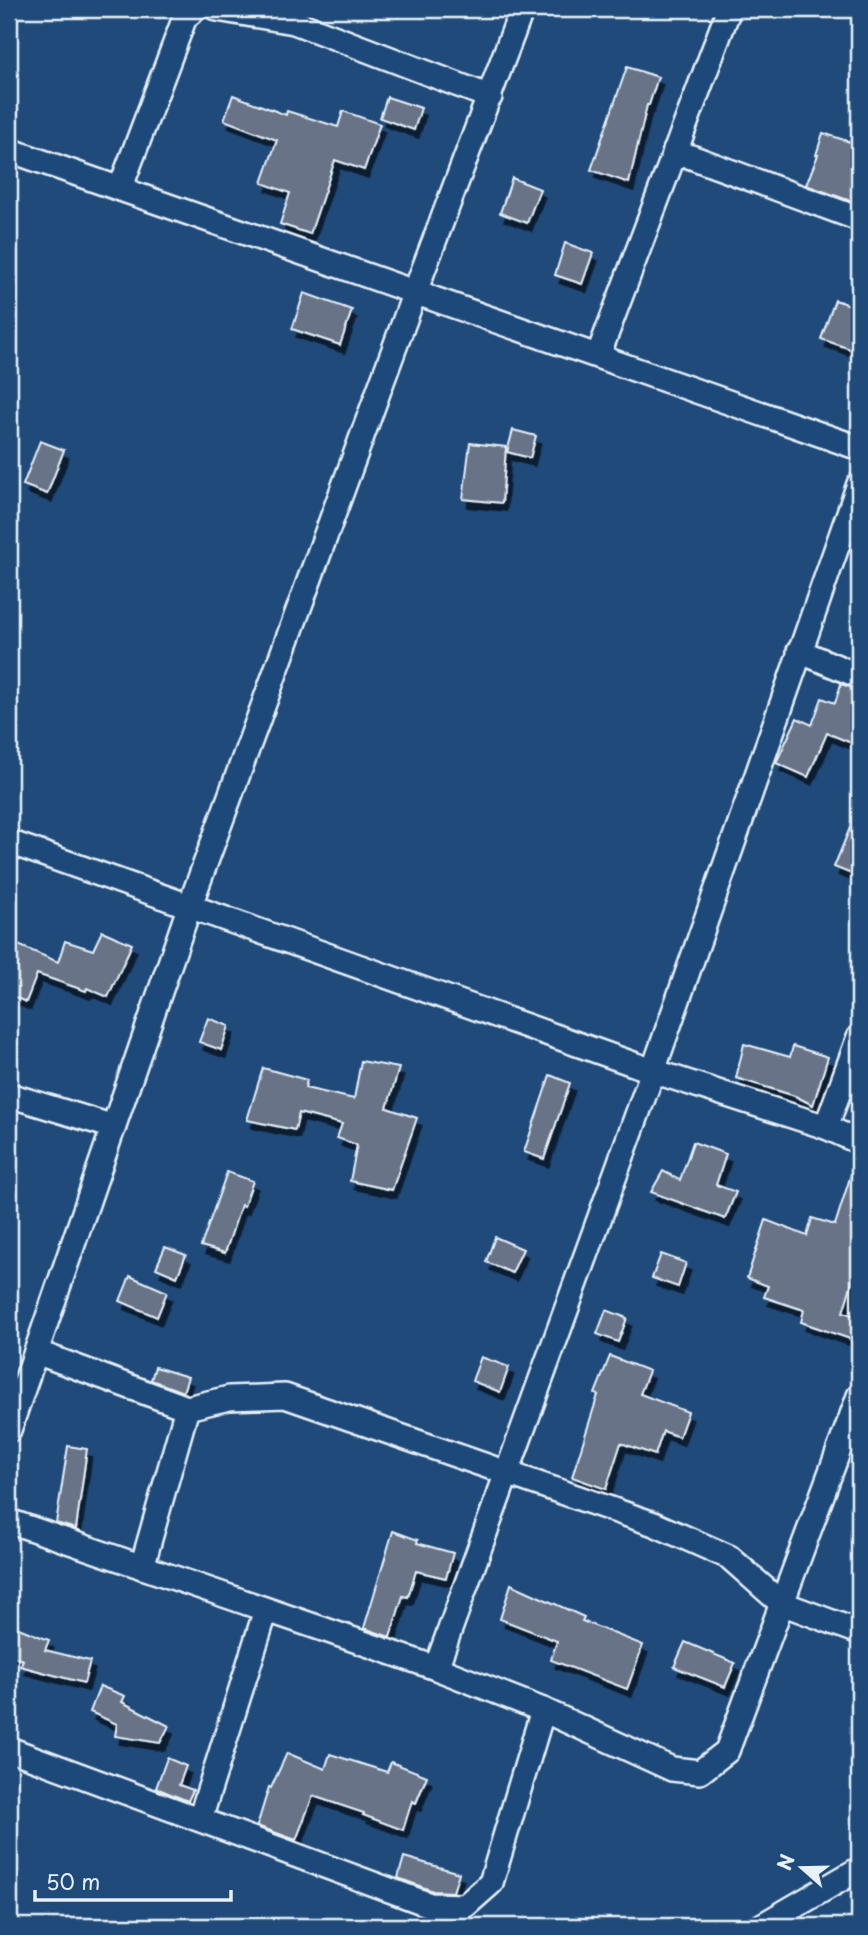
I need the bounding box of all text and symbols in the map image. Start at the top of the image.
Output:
north arrow [766,1834,836,1904]
text: N [769,1850,801,1874]
scale bar [35,1858,231,1902]
text: 50 m [46,1865,100,1897]

